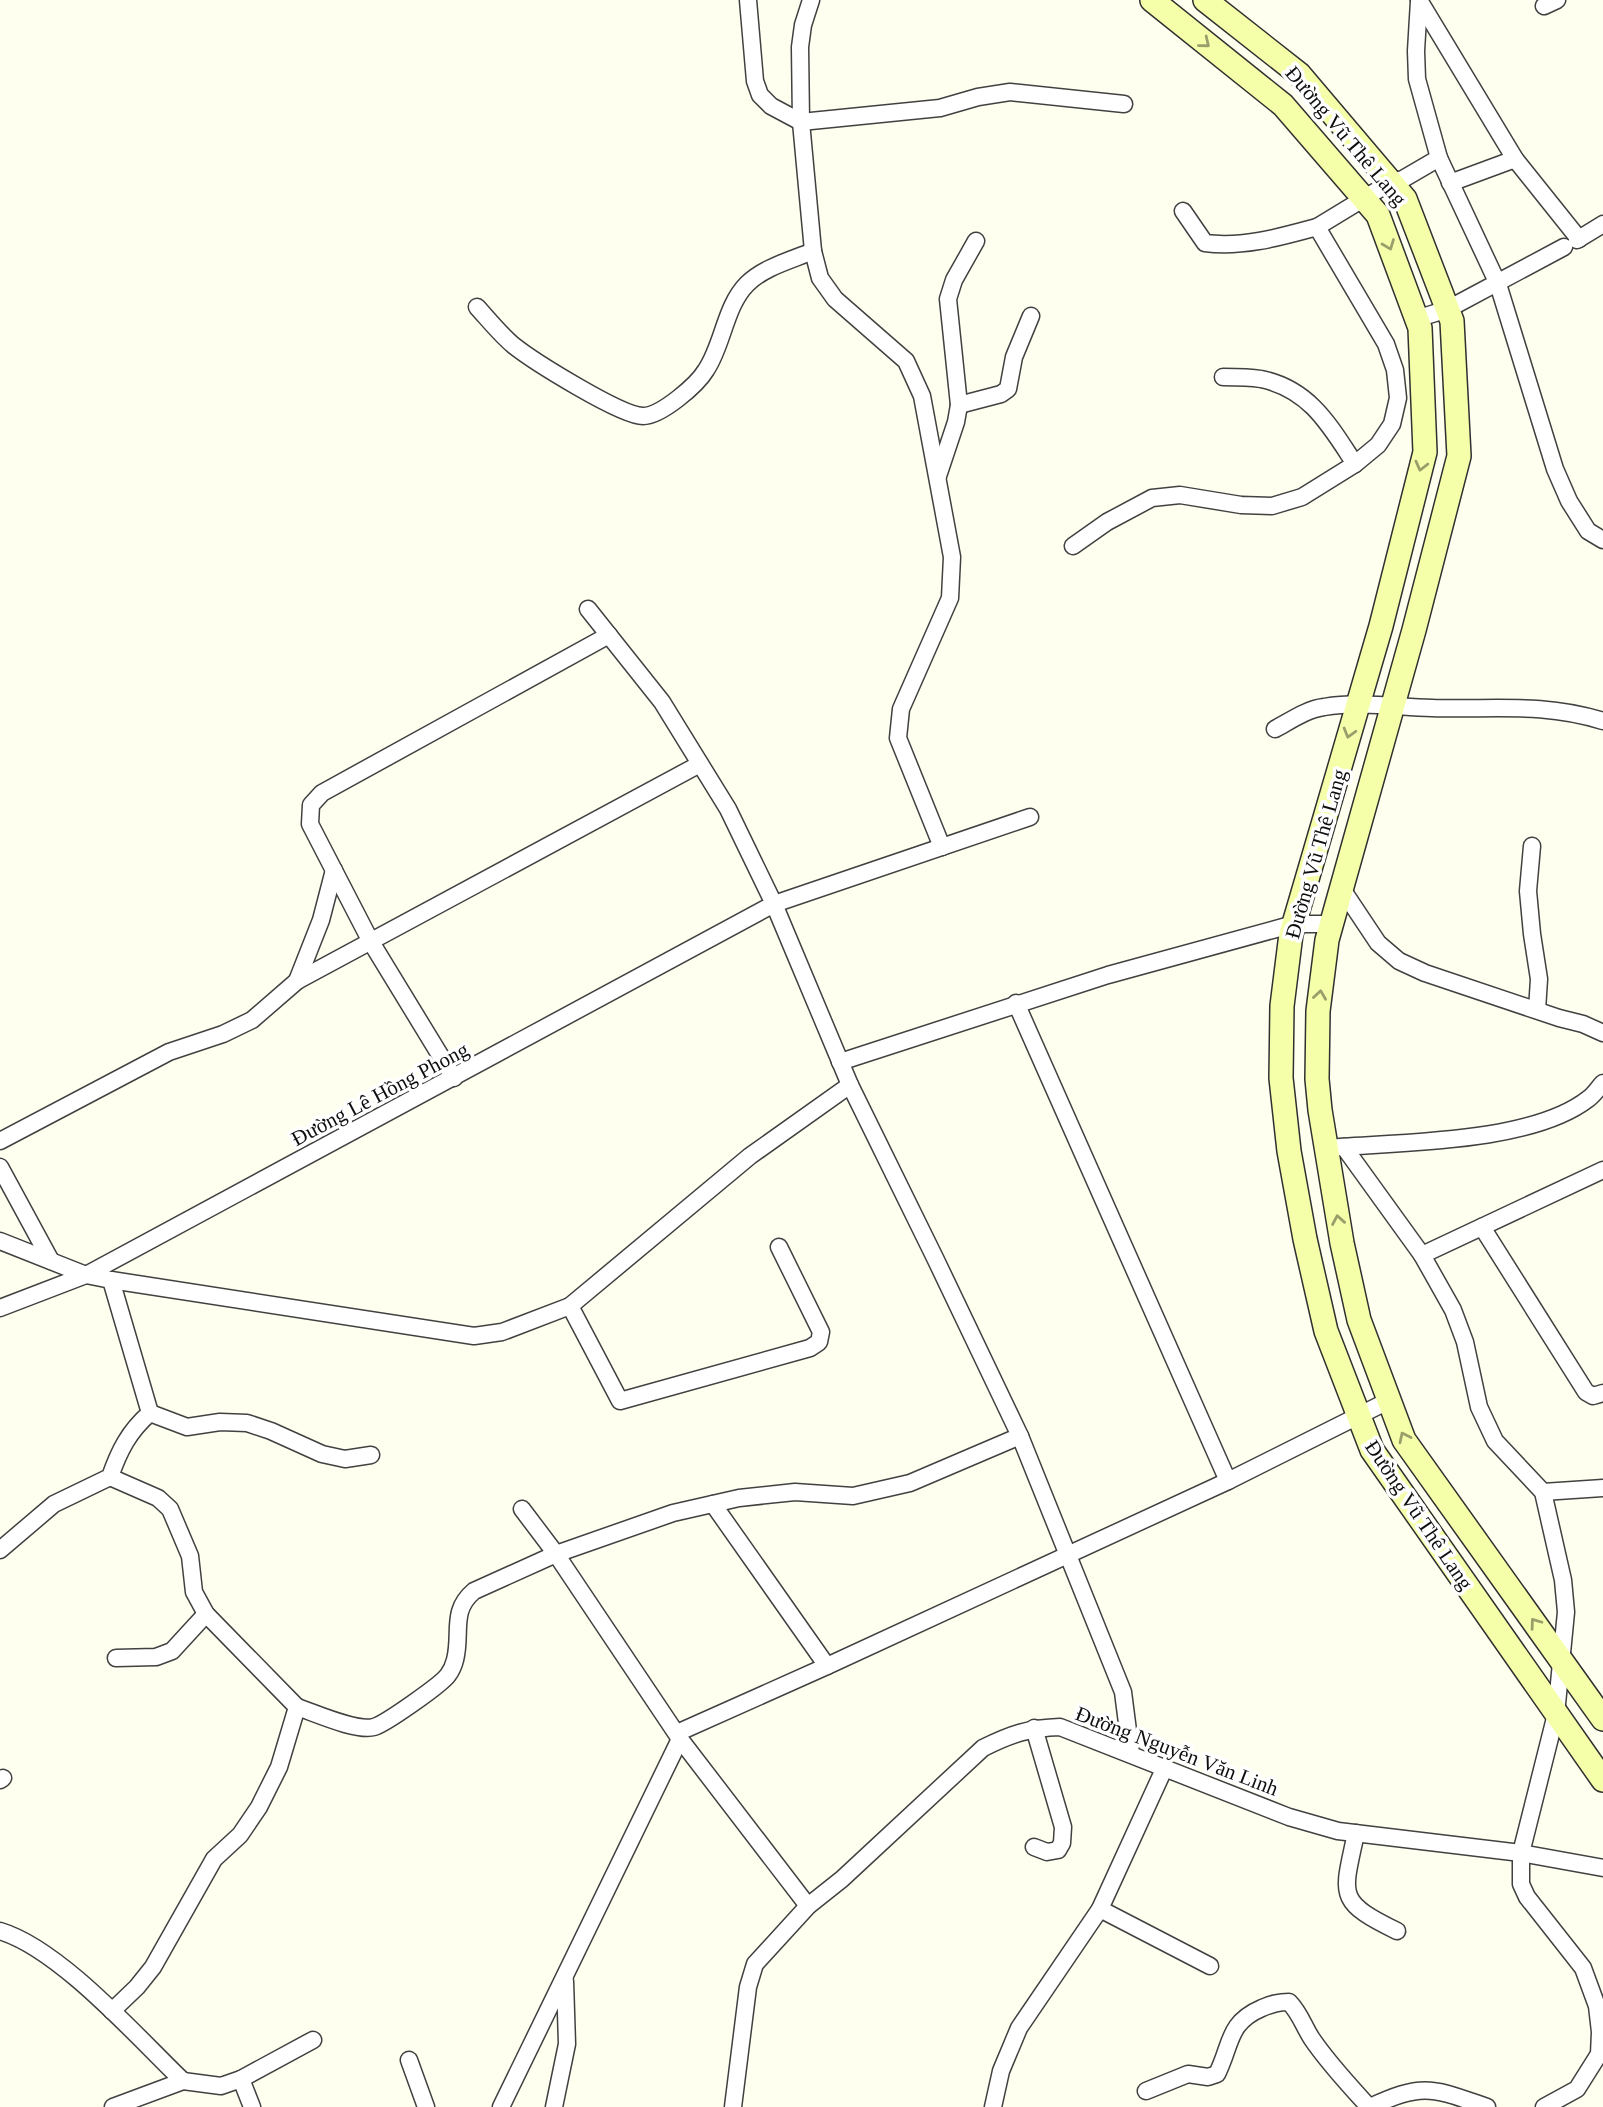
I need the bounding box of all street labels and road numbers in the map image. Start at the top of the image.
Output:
street label: Đường Vũ Thê Lang [1281,61,1412,211]
street label: Đường Vũ Thê Lang [1280,766,1352,941]
street label: Đường Lê Hồng Phong [287,1037,473,1151]
street label: Đường Vũ Thê Lang [1360,1436,1478,1595]
street label: Đường Nguyễn Văn Linh [1072,1701,1282,1801]

